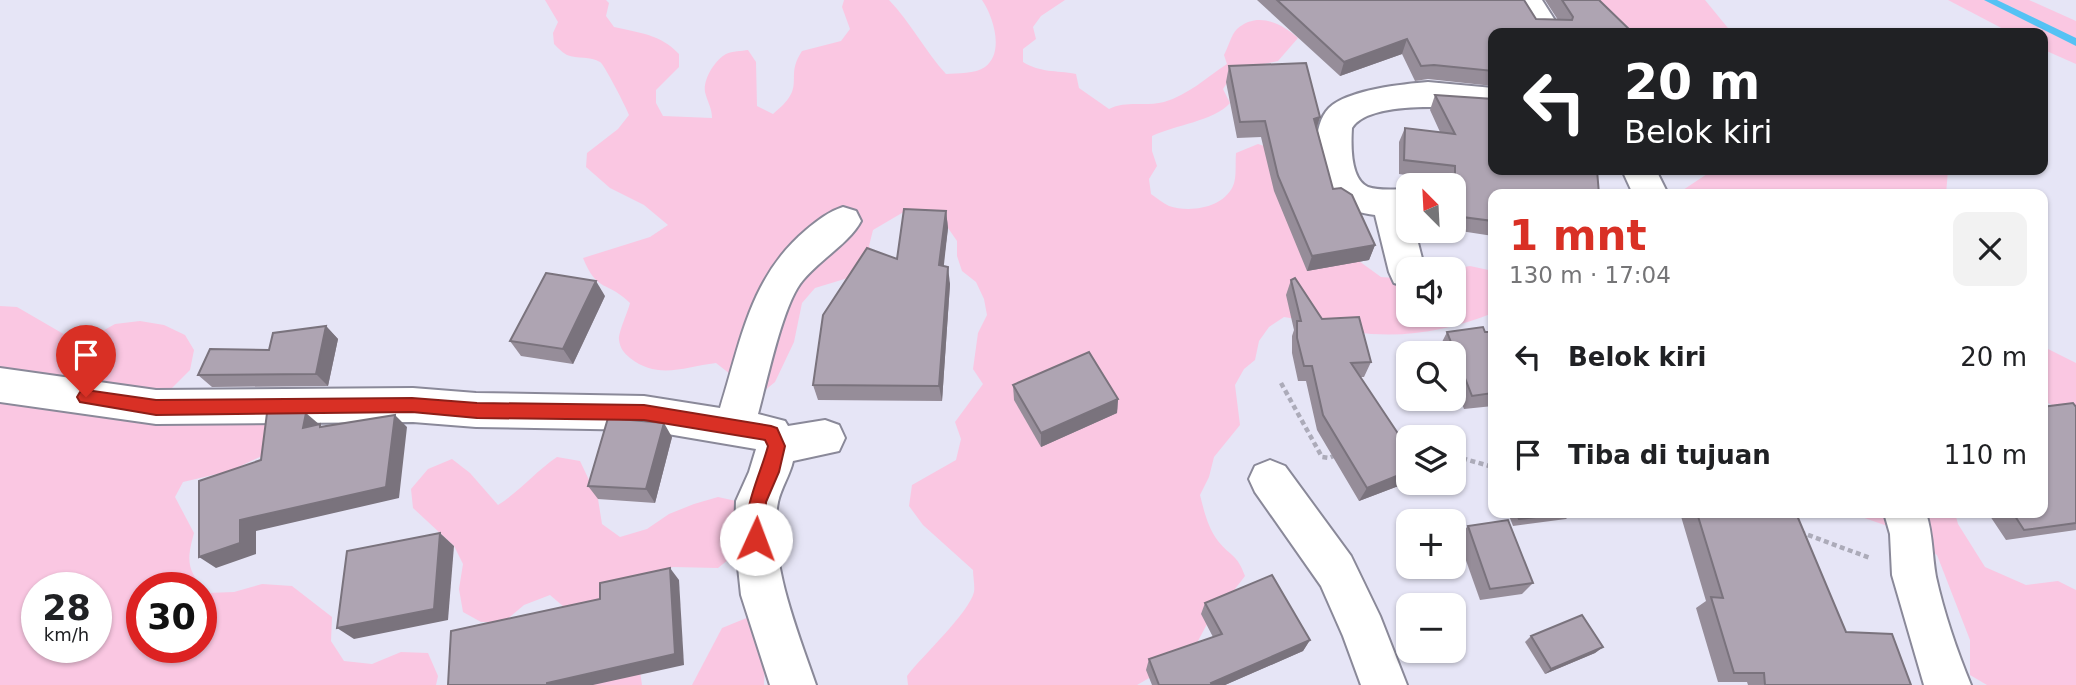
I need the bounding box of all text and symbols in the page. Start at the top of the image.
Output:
text: 20 m [1624,54,1760,111]
icon: left [1509,56,1600,147]
text: Belok kiri [1624,113,1772,151]
north arrow [1396,173,1466,243]
map controls [1396,173,1466,663]
text: 1 mnt [1509,211,1647,260]
button: close [1953,212,2027,286]
button: sound [1396,257,1466,327]
text: 130 m · 17:04 [1509,262,1671,288]
pin [56,325,116,397]
icon: arrive [67,336,105,374]
icon: left [1509,338,1547,376]
button: search [1396,341,1466,411]
text: Belok kiri [1568,342,1707,372]
text: 20 m [1960,342,2027,372]
button: layers [1396,425,1466,495]
icon: arrive [1509,436,1547,474]
text: Tiba di tujuan [1568,440,1771,470]
text: 110 m [1944,440,2027,470]
position arrow [719,502,793,576]
button: + [1396,509,1466,579]
speed limit sign: 30 [126,572,217,663]
text: 28 [42,588,91,628]
button: − [1396,593,1466,663]
text: km/h [44,624,89,645]

